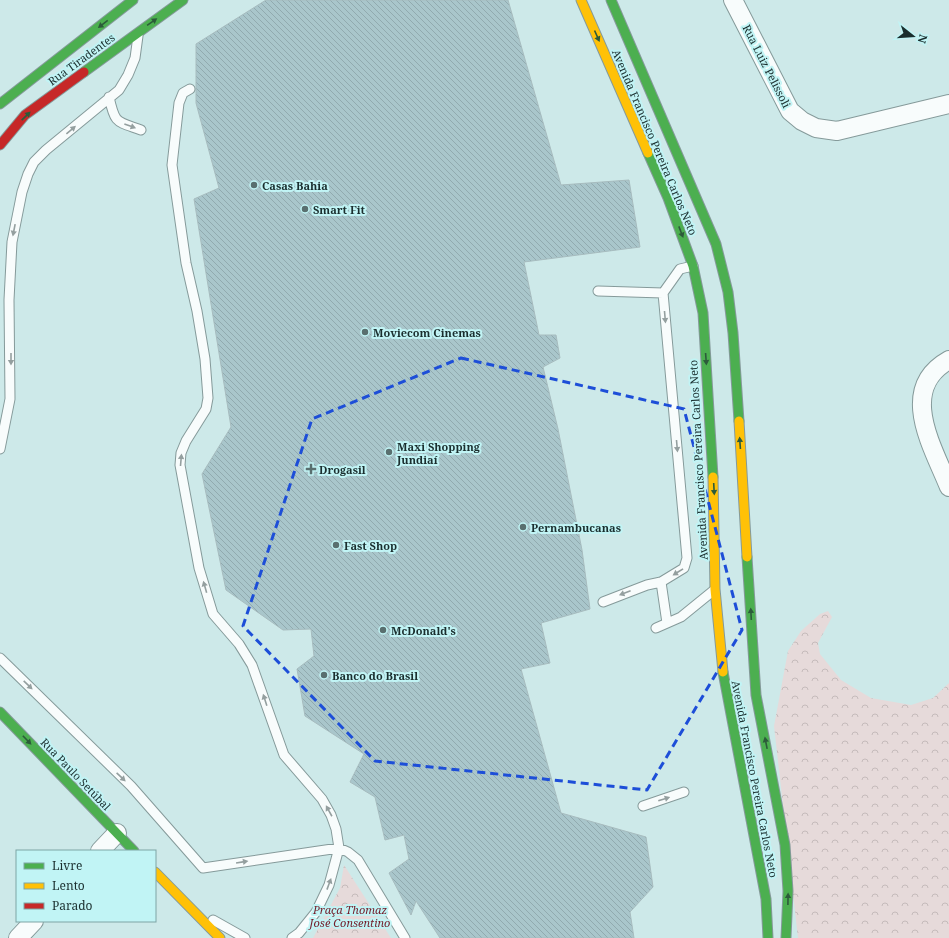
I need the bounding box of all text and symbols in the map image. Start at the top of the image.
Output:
north arrow [893,16,933,56]
one-way arrow [147,18,158,26]
one-way arrow [97,20,108,28]
street label: Rua Luiz Pelissoli [739,22,795,111]
street label: Rua Tiradentes [45,30,117,88]
one-way arrow [594,30,600,42]
text: N [915,33,931,46]
street label: Avenida Francisco Pereira Carlos Neto [609,47,701,237]
one-way arrow [21,111,31,121]
one-way arrow [124,124,136,130]
one-way arrow [65,125,76,134]
place label: Casas Bahia [262,178,328,193]
marker: Casas Bahia [249,180,259,190]
place label: Smart Fit [313,202,366,217]
marker: Smart Fit [300,204,310,214]
one-way arrow [10,224,16,236]
one-way arrow [678,227,684,239]
one-way arrow [662,311,668,323]
place label: Moviecom Cinemas [373,325,481,340]
marker: Moviecom Cinemas [360,327,370,337]
one-way arrow [8,353,14,366]
one-way arrow [702,353,709,365]
street label: Avenida Francisco Pereira Carlos Neto [685,360,711,560]
one-way arrow [737,436,743,449]
place label: Maxi Shopping Jundiaí [396,439,481,467]
one-way arrow [674,440,680,452]
marker: Maxi Shopping Jundiaí [384,447,394,457]
one-way arrow [177,454,184,466]
place label: Drogasil [319,462,366,477]
marker: Drogasil [306,464,316,474]
one-way arrow [710,483,717,495]
place label: Pernambucanas [531,520,621,535]
marker: Pernambucanas [518,522,528,532]
place label: Fast Shop [344,538,397,553]
marker: Fast Shop [331,540,341,550]
one-way arrow [672,568,684,575]
one-way arrow [202,581,208,593]
one-way arrow [618,591,630,597]
one-way arrow [748,607,754,620]
place label: McDonald's [391,623,456,638]
marker: McDonald's [378,625,388,635]
place label: Banco do Brasil [332,668,418,683]
marker: Banco do Brasil [319,670,329,680]
street label: Avenida Francisco Pereira Carlos Neto [729,679,781,879]
one-way arrow [23,681,33,690]
one-way arrow [262,694,268,706]
one-way arrow [22,735,32,745]
street label: Rua Paulo Setúbal [38,735,115,814]
one-way arrow [762,737,768,749]
one-way arrow [116,772,126,781]
one-way arrow [658,796,670,802]
one-way arrow [325,805,332,817]
legend [16,850,156,922]
text: Livre [52,857,82,874]
one-way arrow [236,859,248,865]
text: Lento [52,877,85,894]
one-way arrow [326,877,332,889]
one-way arrow [785,892,791,905]
text: Parado [52,897,93,914]
park label: Praça Thomaz José Consentino [308,902,390,930]

